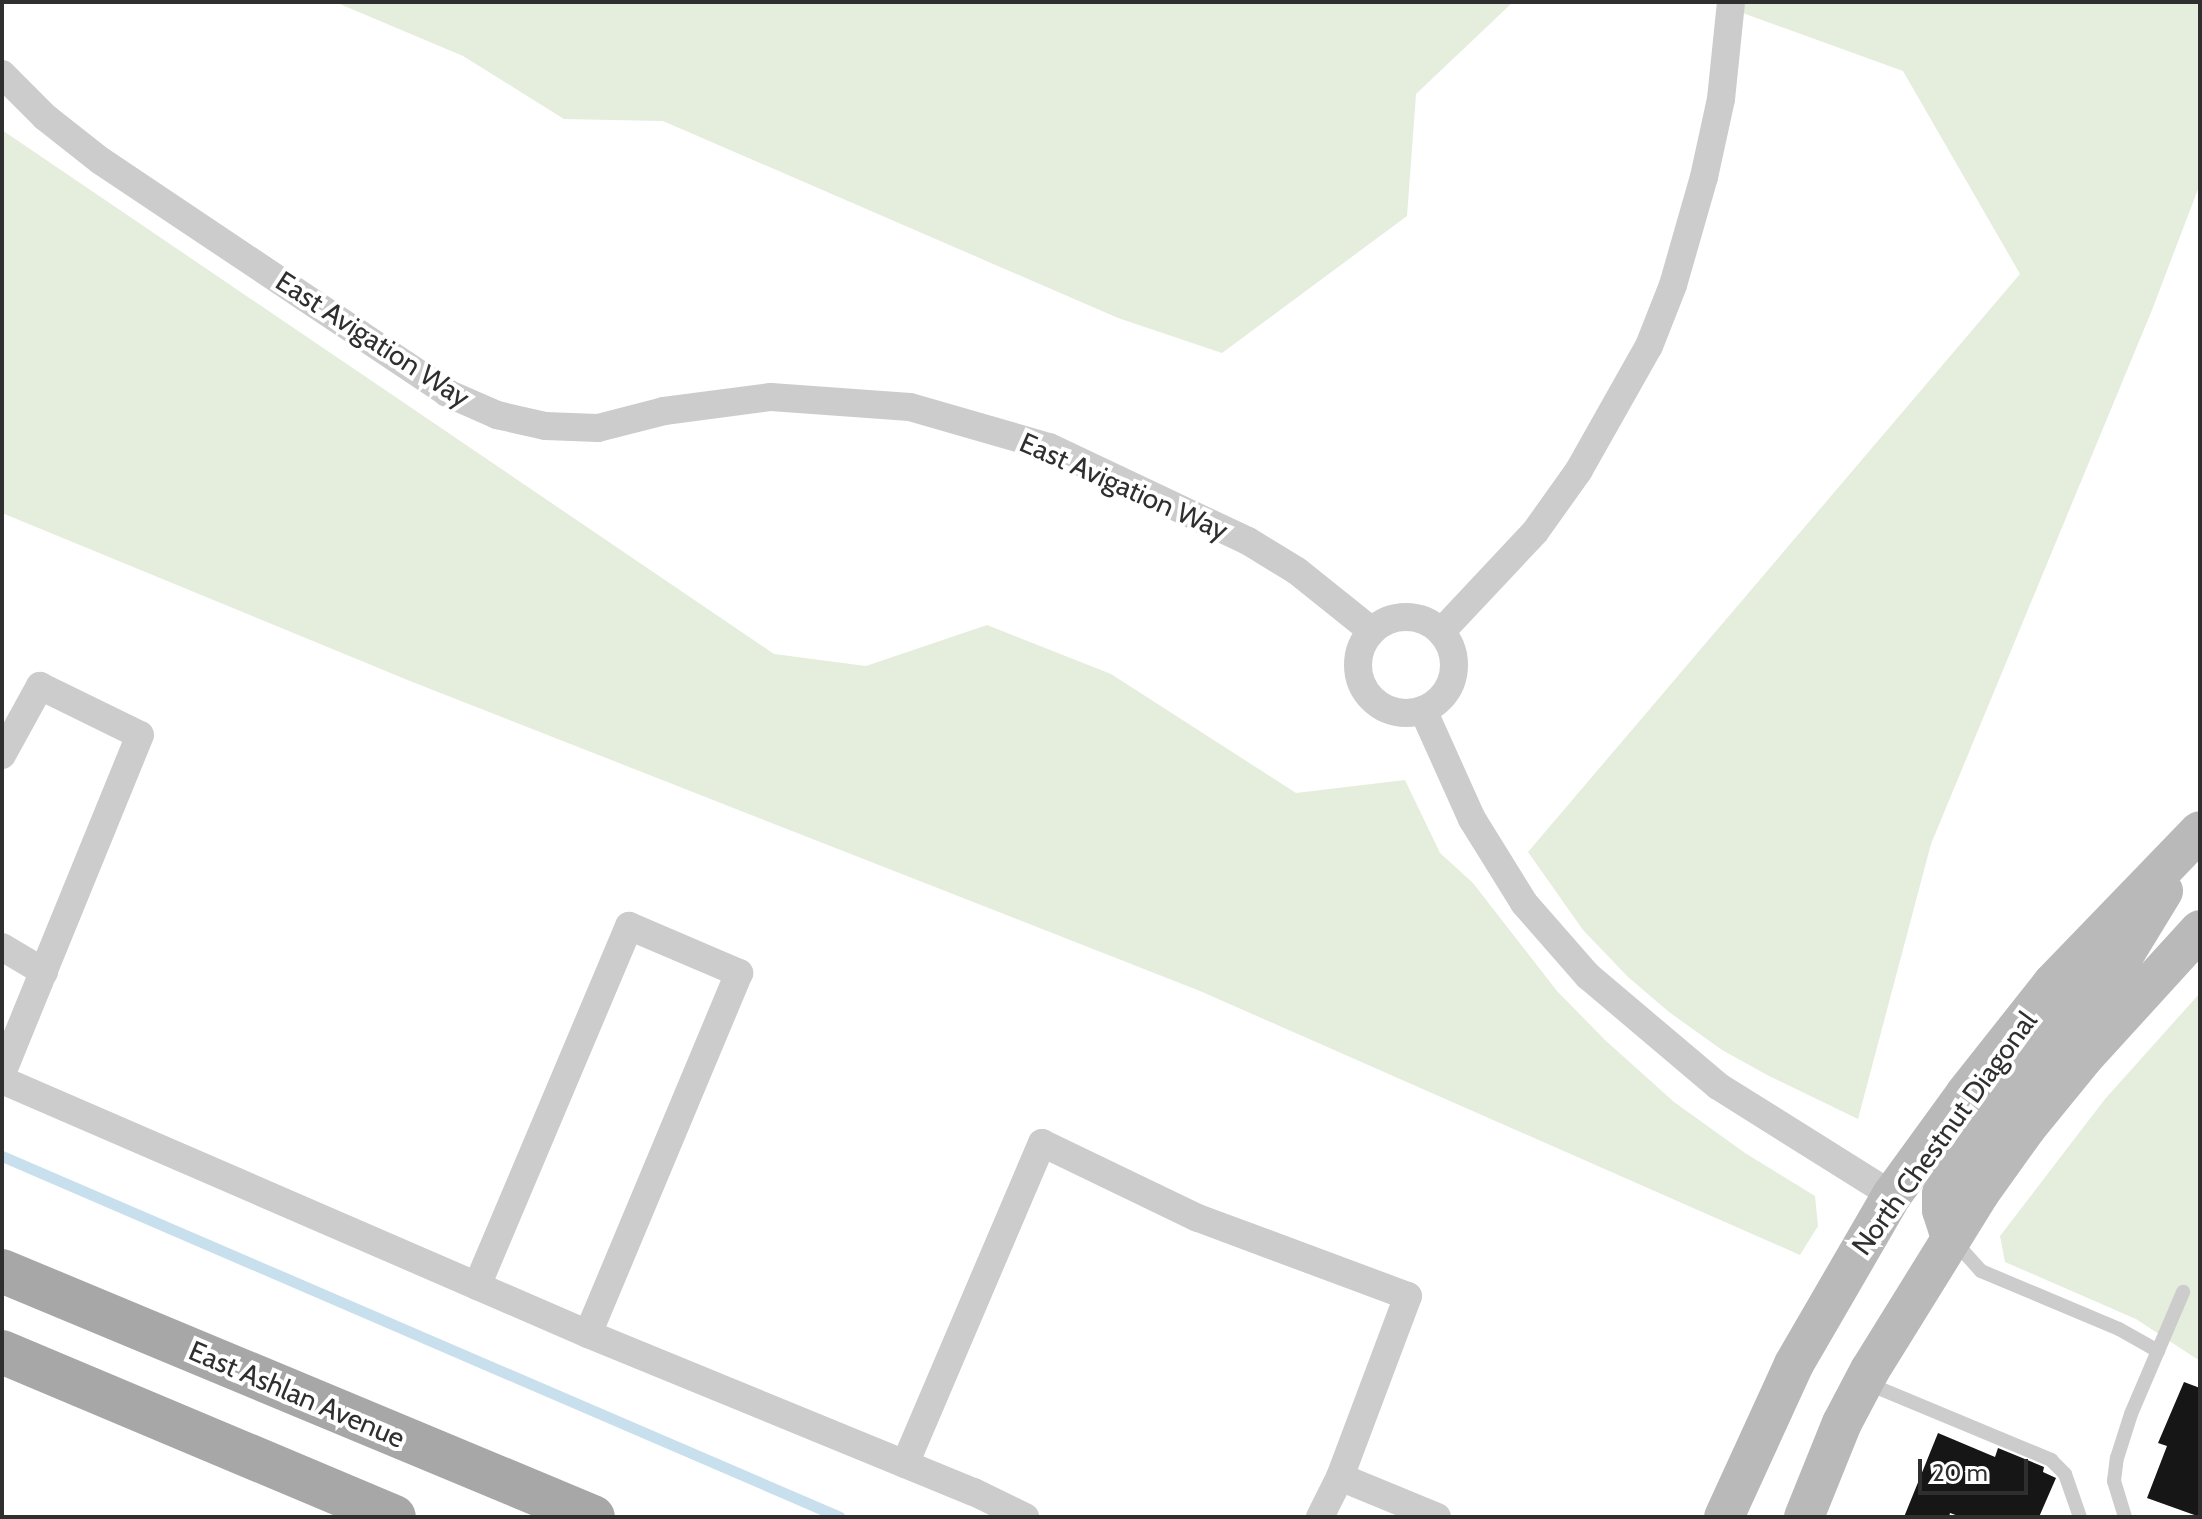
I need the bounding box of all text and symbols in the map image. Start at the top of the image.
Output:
street label: East Avigation Way [270,264,476,414]
street label: East Avigation Way [1015,425,1233,547]
street label: North Chestnut Diagonal [1844,1005,2044,1261]
street label: East Ashlan Avenue [184,1333,410,1455]
scale bar [1922,1443,2032,1493]
text: 20 m [1932,1458,1988,1487]

